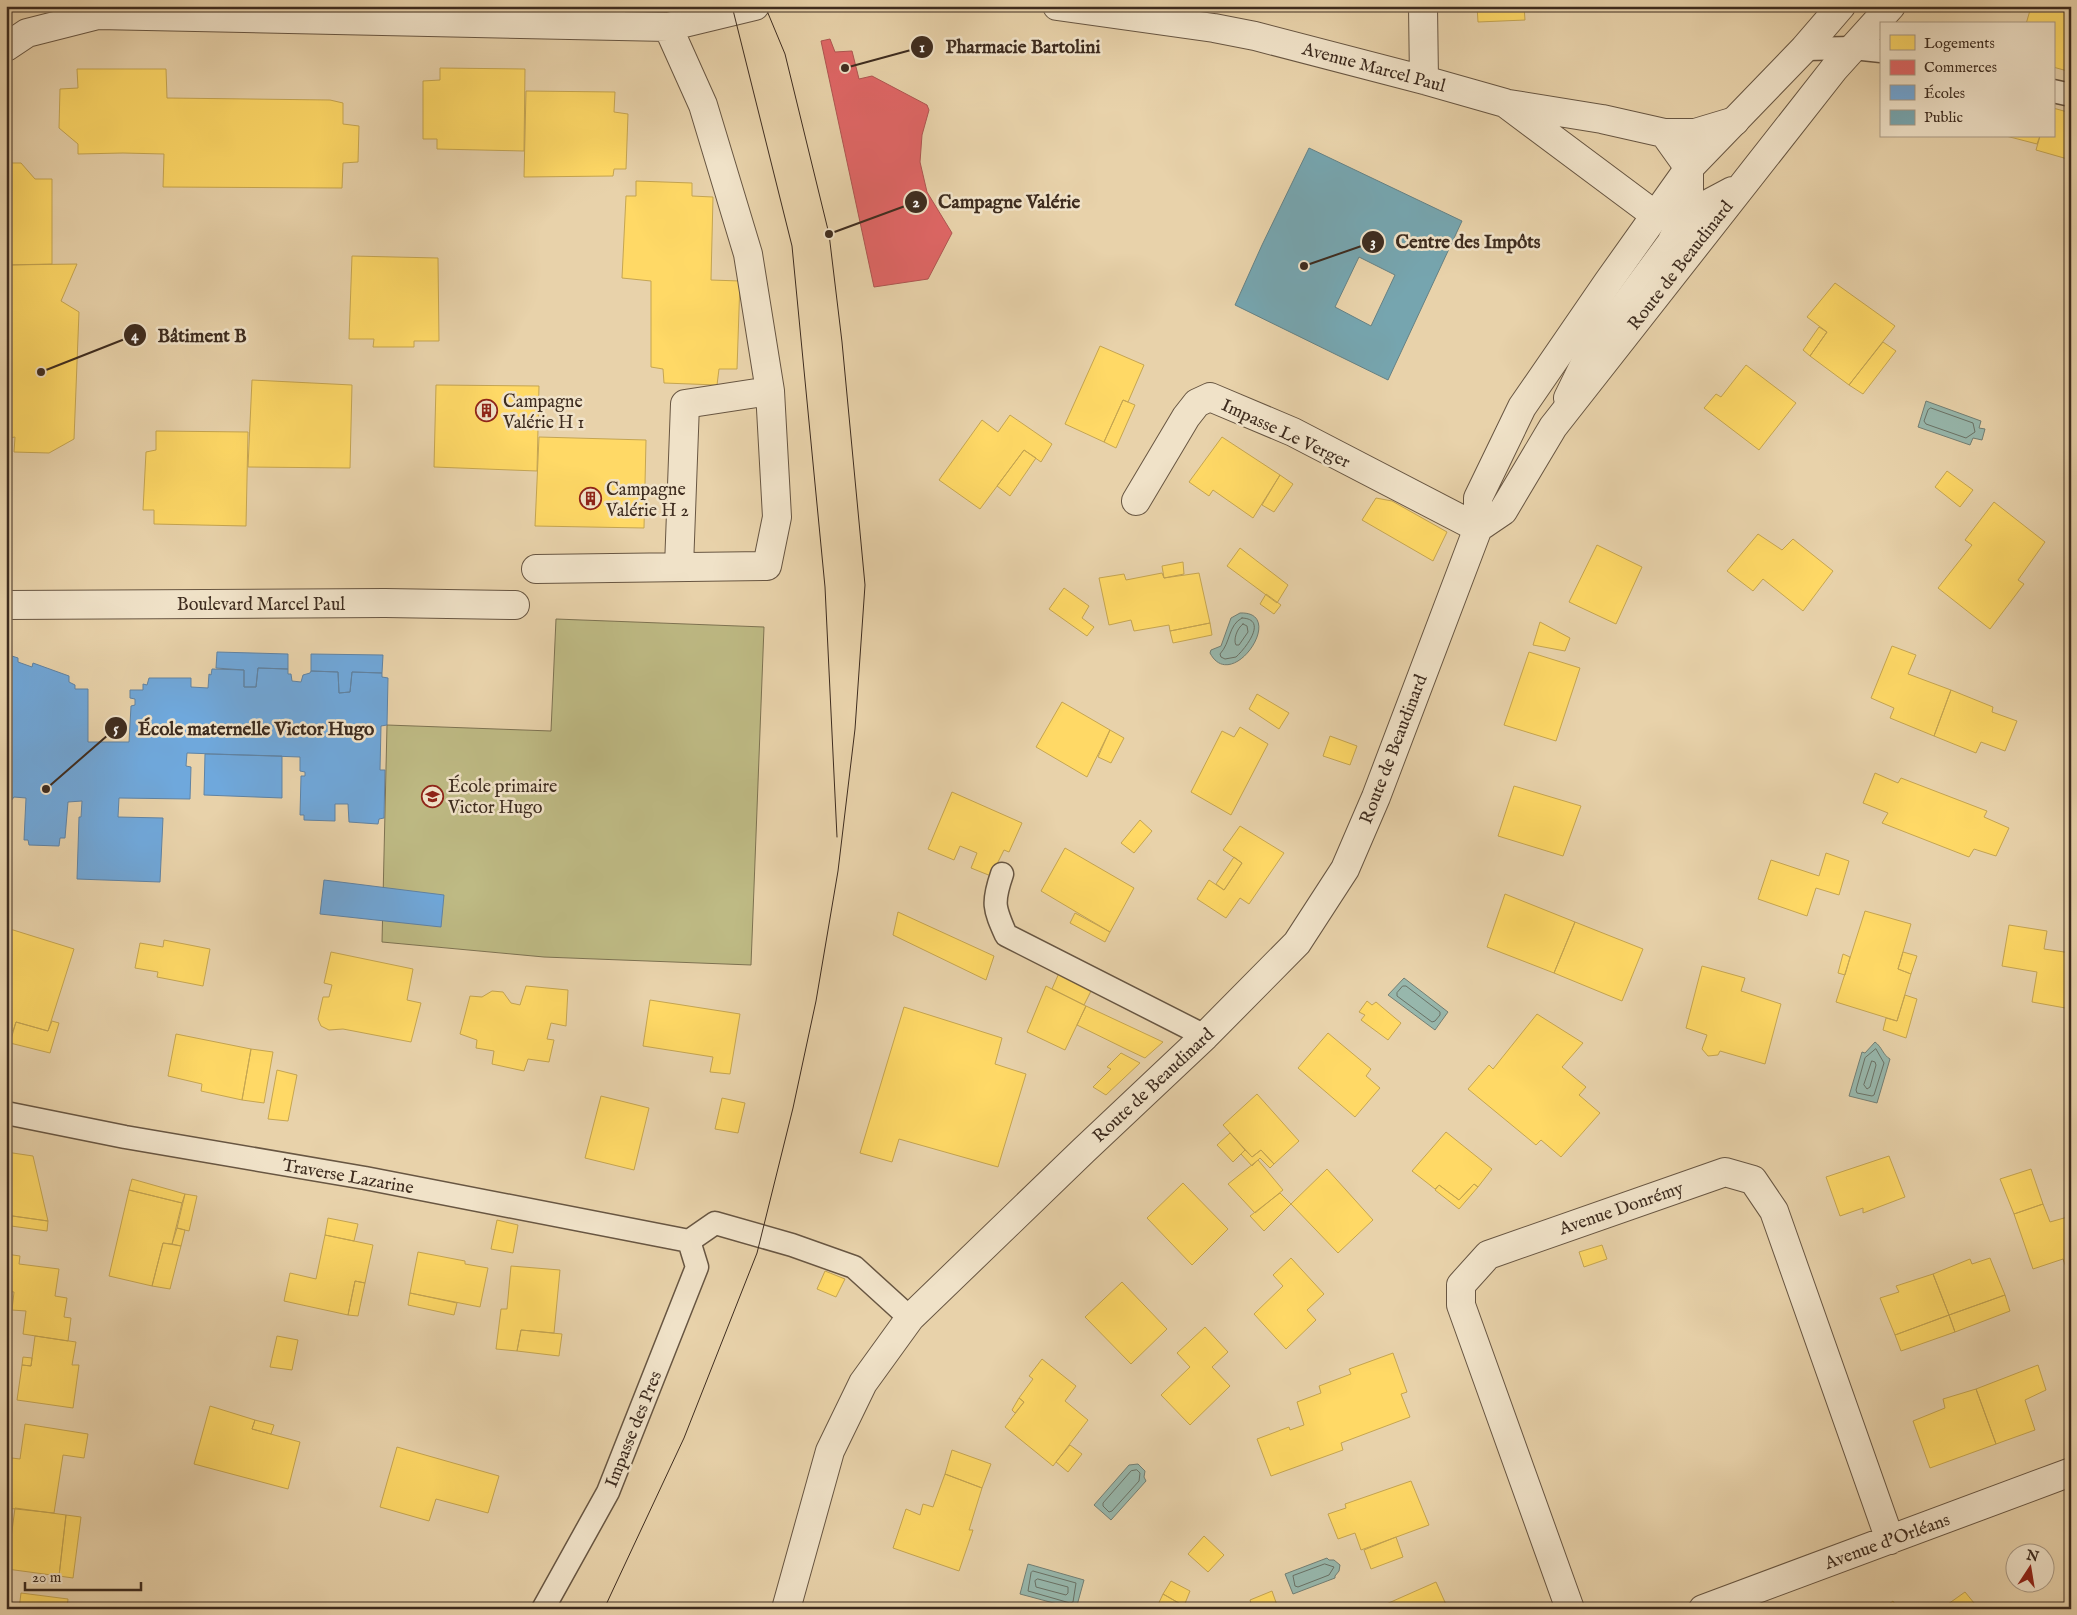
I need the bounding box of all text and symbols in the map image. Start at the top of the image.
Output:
legend [1880,22,2054,138]
callout: Pharmacie Bartolini [910,30,1110,64]
text: Logements [1924,34,1995,53]
text: Pharmacie Bartolini [945,36,1101,60]
text: 1 [919,38,925,57]
street label: Avenue Marcel Paul [1298,38,1448,99]
text: Commerces [1924,58,1997,77]
text: Écoles [1924,84,1965,103]
text: Public [1924,108,1963,127]
callout: Campagne Valérie [903,185,1091,219]
text: Campagne Valérie [938,191,1080,215]
text: 2 [912,193,920,212]
street label: Route de Beaudinard [1623,196,1739,335]
callout: Centre des Impôts [1360,225,1550,259]
text: Centre des Impôts [1395,231,1541,255]
text: 3 [1370,233,1376,252]
callout: Bâtiment B [123,318,257,352]
text: Bâtiment B [157,325,247,349]
text: 4 [131,326,139,345]
place label: Campagne Valérie H 1 [502,391,584,435]
street label: Impasse Le Verger [1217,394,1354,474]
building icon: Campagne Valérie H 1 [475,399,499,423]
place label: Campagne Valérie H 2 [605,479,689,523]
building icon: Campagne Valérie H 2 [578,487,602,511]
street label: Boulevard Marcel Paul [177,594,345,617]
street label: Route de Beaudinard [1355,671,1434,827]
callout: École maternelle Victor Hugo [103,711,384,745]
text: École maternelle Victor Hugo [138,717,374,742]
text: 5 [113,719,119,738]
place label: École primaire Victor Hugo [447,774,557,820]
school or university icon: École primaire Victor Hugo [420,784,444,808]
street label: Route de Beaudinard [1088,1024,1220,1148]
street label: Traverse Lazarine [280,1155,415,1200]
street label: Avenue Donrémy [1555,1177,1687,1242]
street label: Impasse des Pres [601,1368,668,1491]
street label: Avenue d'Orléans [1821,1509,1953,1576]
north arrow [2004,1542,2054,1592]
text: N [2024,1546,2040,1566]
scale bar [25,1560,141,1592]
text: 20 m [32,1568,62,1587]

